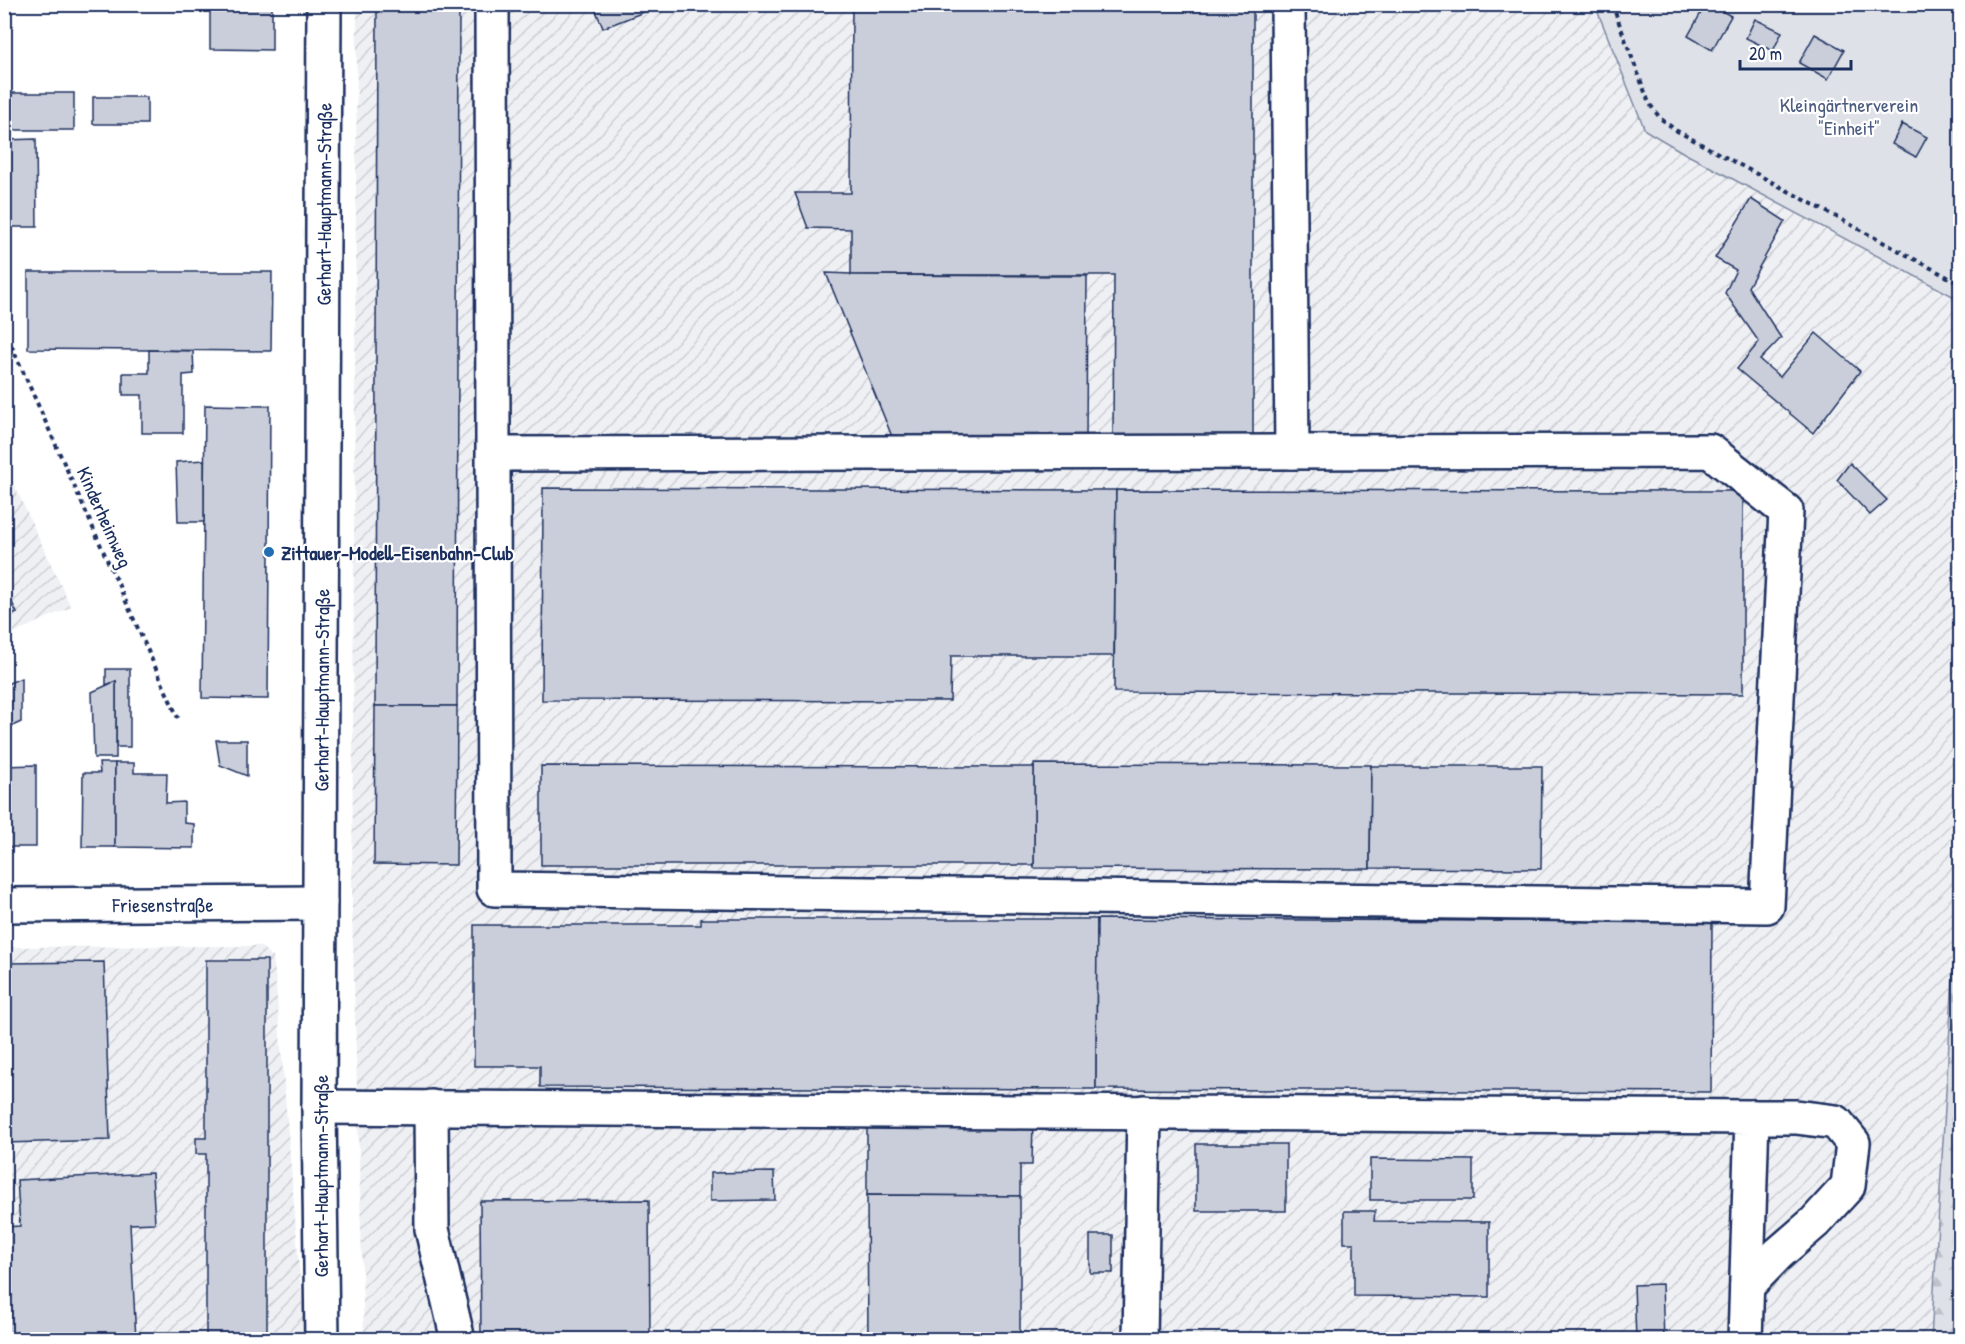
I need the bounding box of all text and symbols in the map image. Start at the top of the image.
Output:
scale bar [1740,33,1851,71]
text: 20 m [1749,41,1782,66]
park label: Kleingärtnerverein "Einheit" [1780,91,1918,141]
street label: Gerhart-Hauptmann-Straße [309,103,337,305]
street label: Kinderheimweg [71,462,139,572]
place label: Zittauer-Modell-Eisenbahn-Club [281,539,514,566]
marker: Zittauer-Modell-Eisenbahn-Club [262,545,276,559]
street label: Gerhart-Hauptmann-Straße [307,589,335,791]
street label: Friesenstraße [111,890,214,918]
street label: Gerhart-Hauptmann-Straße [307,1075,334,1277]

